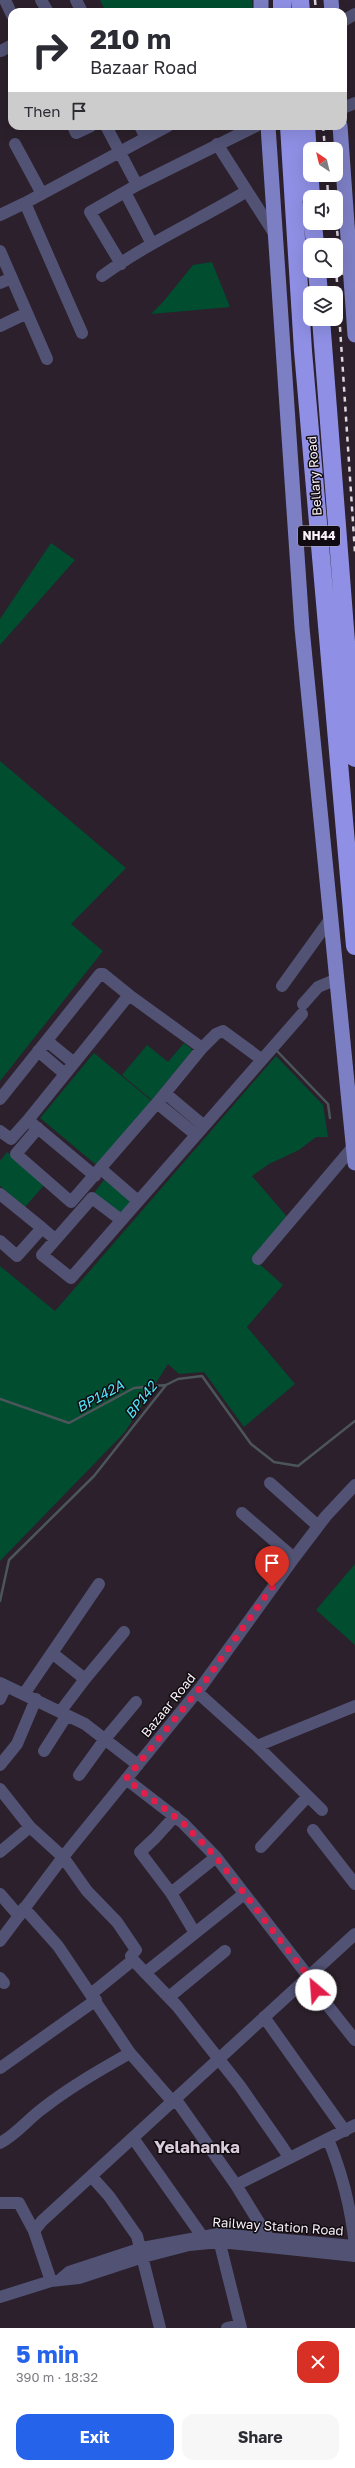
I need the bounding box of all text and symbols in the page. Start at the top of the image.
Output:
text: 210 m [90,22,171,55]
icon: right [24,24,76,76]
text: Bazaar Road [90,56,197,78]
icon: arrive [68,100,90,122]
text: Then [24,102,60,120]
north arrow [303,142,343,182]
map controls [303,142,343,326]
button: sound [303,190,343,230]
button: search [303,238,343,278]
button: layers [303,286,343,326]
street label: Bellary Road [303,436,325,516]
road number: NH44 [298,526,340,546]
water label: BP142A [73,1375,127,1415]
water label: BP142 [121,1376,161,1421]
pin [255,1546,289,1587]
icon: arrive [261,1552,283,1574]
street label: Bazaar Road [137,1670,199,1740]
position arrow [295,1969,337,2011]
district label: Yelahanka [154,2136,240,2157]
street label: Railway Station Road [212,2213,344,2239]
text: 5 min [16,2339,79,2368]
button: close [297,2341,339,2383]
text: 390 m · 18:32 [16,2369,98,2385]
button: Exit [16,2414,174,2460]
button: Share [182,2414,339,2460]

